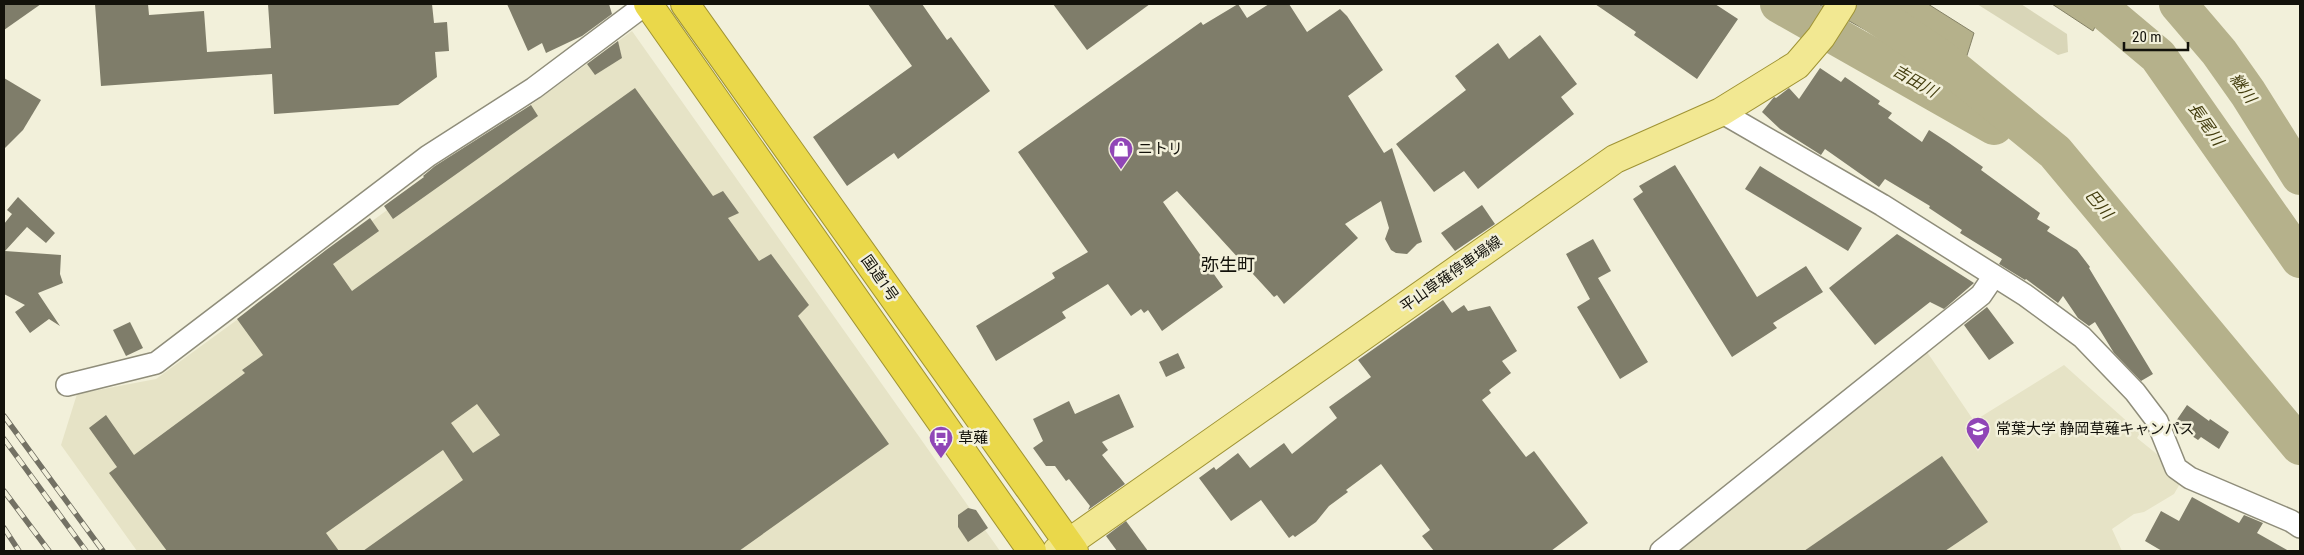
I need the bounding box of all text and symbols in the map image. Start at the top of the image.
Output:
scale bar [2124,20,2188,52]
text: 20 m [2132,28,2162,46]
water label: 吉田川 [1889,61,1942,102]
water label: 継川 [2226,69,2261,108]
water label: 長尾川 [2184,99,2229,151]
shop icon: ニトリ [1108,136,1134,170]
place label: ニトリ [1138,140,1183,158]
water label: 巴川 [2081,186,2118,224]
street label: 平山草薙停車場線 [1397,232,1505,316]
street label: 国道1号 [858,251,902,305]
district label: 弥生町 [1201,254,1255,275]
school or university icon: 常葉大学 静岡草薙キャンパス [1965,416,1991,450]
place label: 常葉大学 静岡草薙キャンパス [1996,420,2194,438]
bus stop icon: 草薙 [928,425,954,459]
place label: 草薙 [958,429,988,447]

